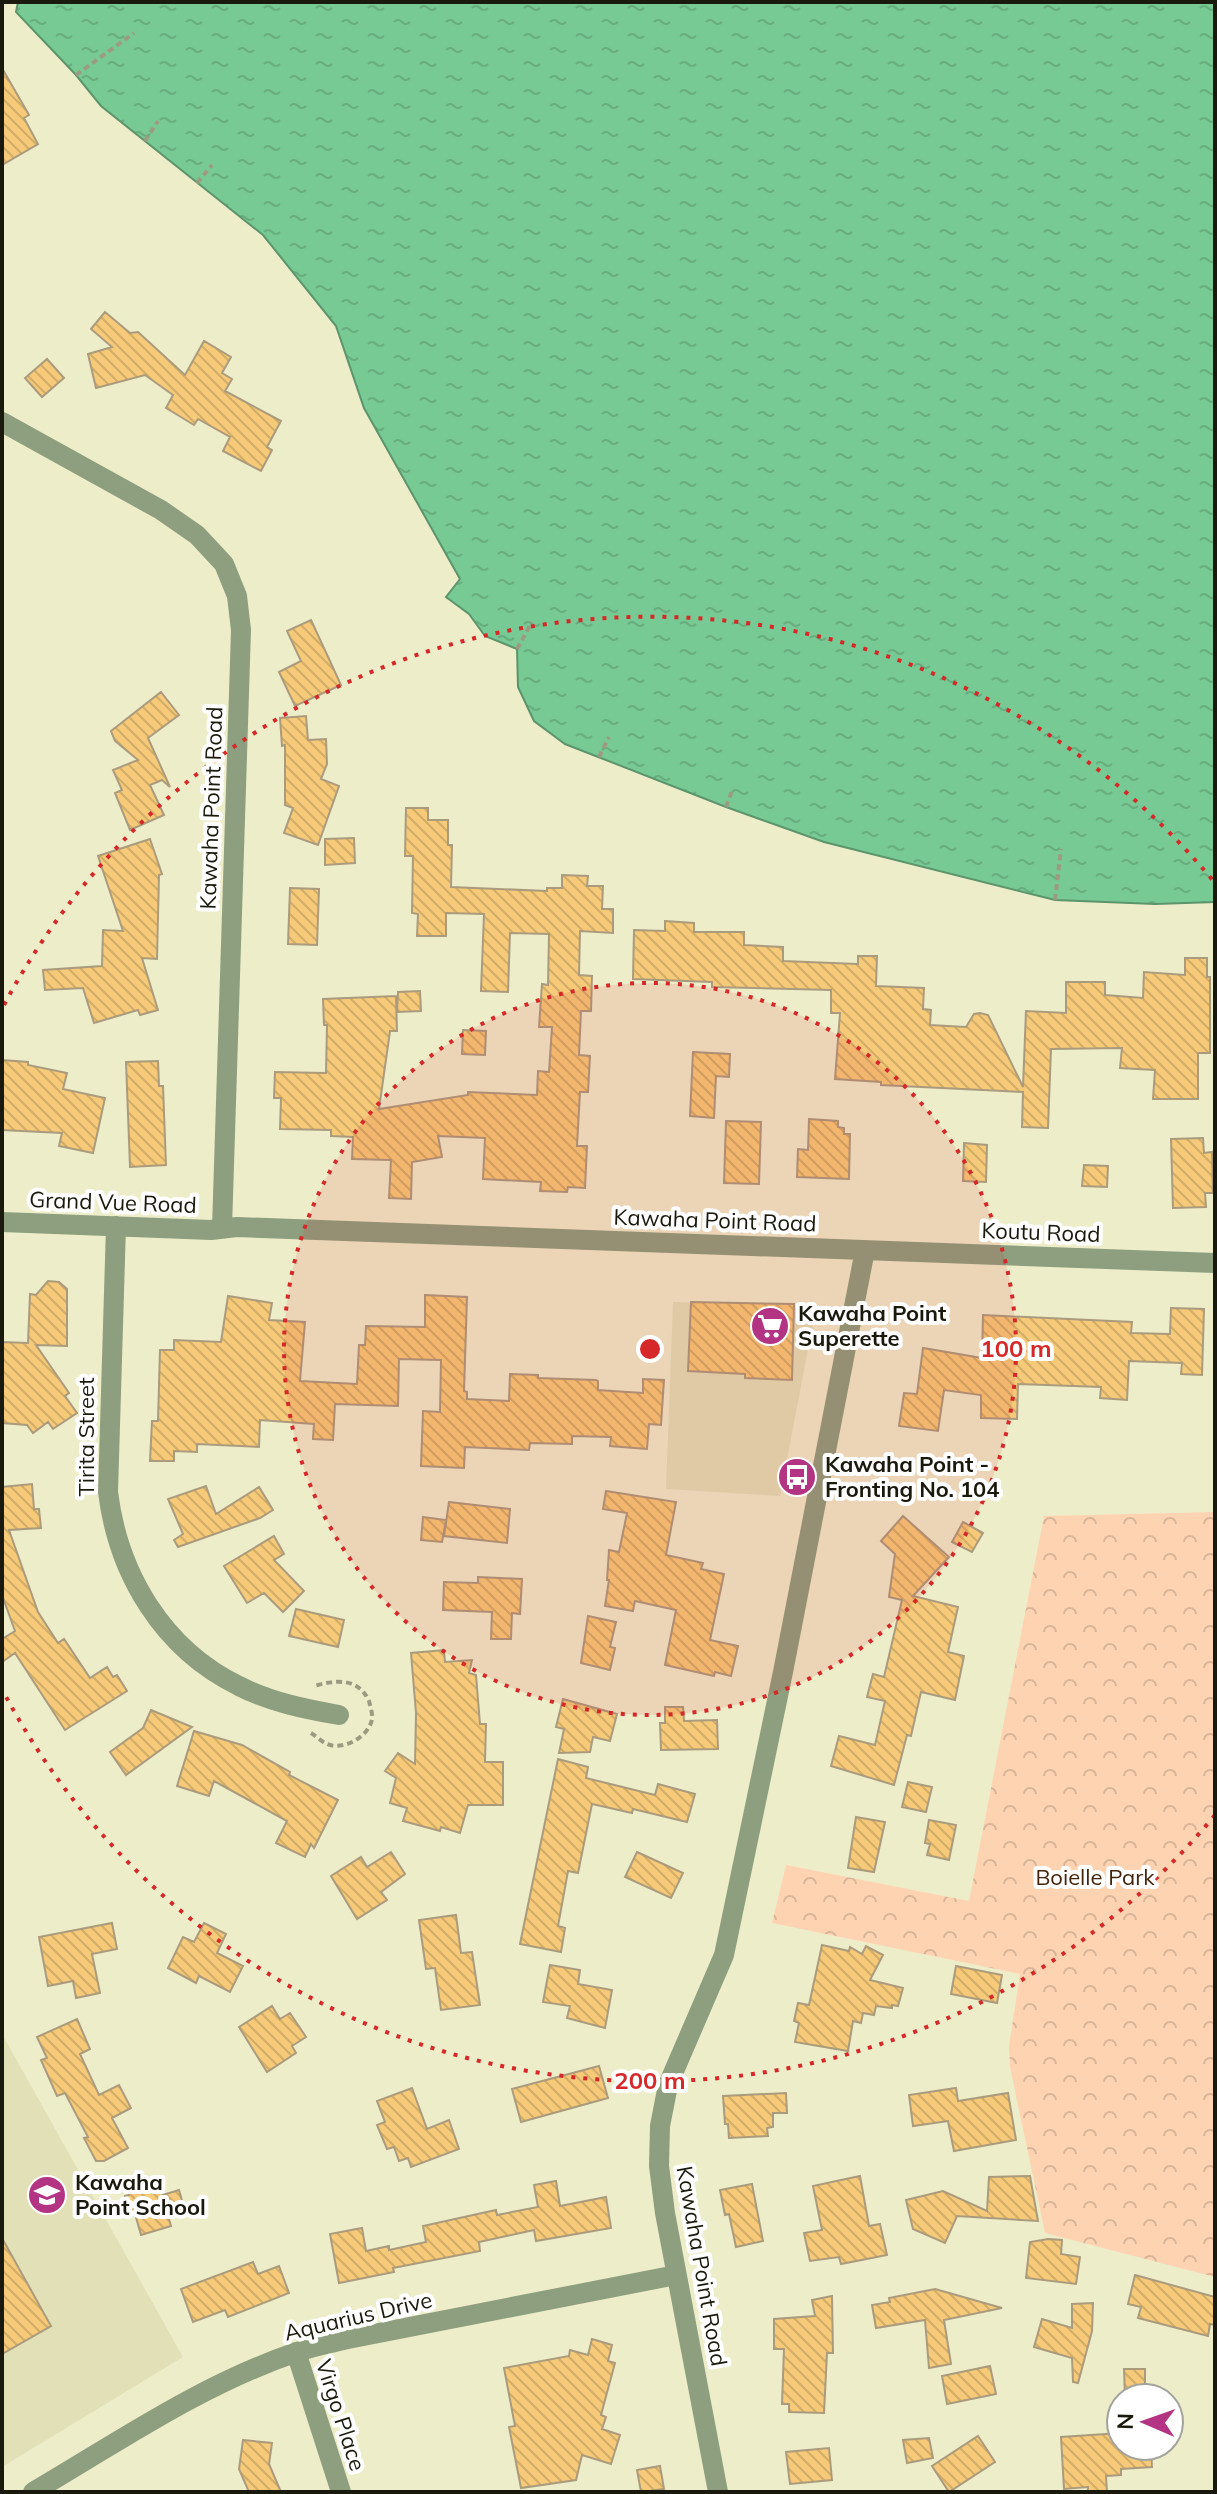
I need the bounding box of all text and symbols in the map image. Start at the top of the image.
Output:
street label: Kawaha Point Road [193,706,229,910]
street label: Grand Vue Road [29,1185,197,1219]
street label: Kawaha Point Road [613,1202,817,1238]
street label: Koutu Road [981,1216,1101,1248]
place label: Kawaha Point Superette [798,1299,946,1352]
supermarket icon: Kawaha Point Superette [749,1305,791,1347]
text: 100 m [980,1333,1052,1363]
centre of rings [636,1335,664,1363]
street label: Tirita Street [72,1377,100,1497]
place label: Kawaha Point - Fronting No. 104 [825,1450,1000,1503]
bus stop icon: Kawaha Point - Fronting No. 104 [776,1456,818,1498]
park label: Boielle Park [1035,1863,1155,1891]
text: 200 m [614,2065,686,2095]
street label: Kawaha Point Road [671,2164,733,2368]
place label: Kawaha Point School [75,2168,206,2221]
school or university icon: Kawaha Point School [26,2174,68,2216]
street label: Aquarius Drive [281,2285,435,2347]
street label: Virgo Place [310,2356,372,2474]
north arrow [1105,2382,1185,2462]
text: N [1111,2413,1139,2430]

